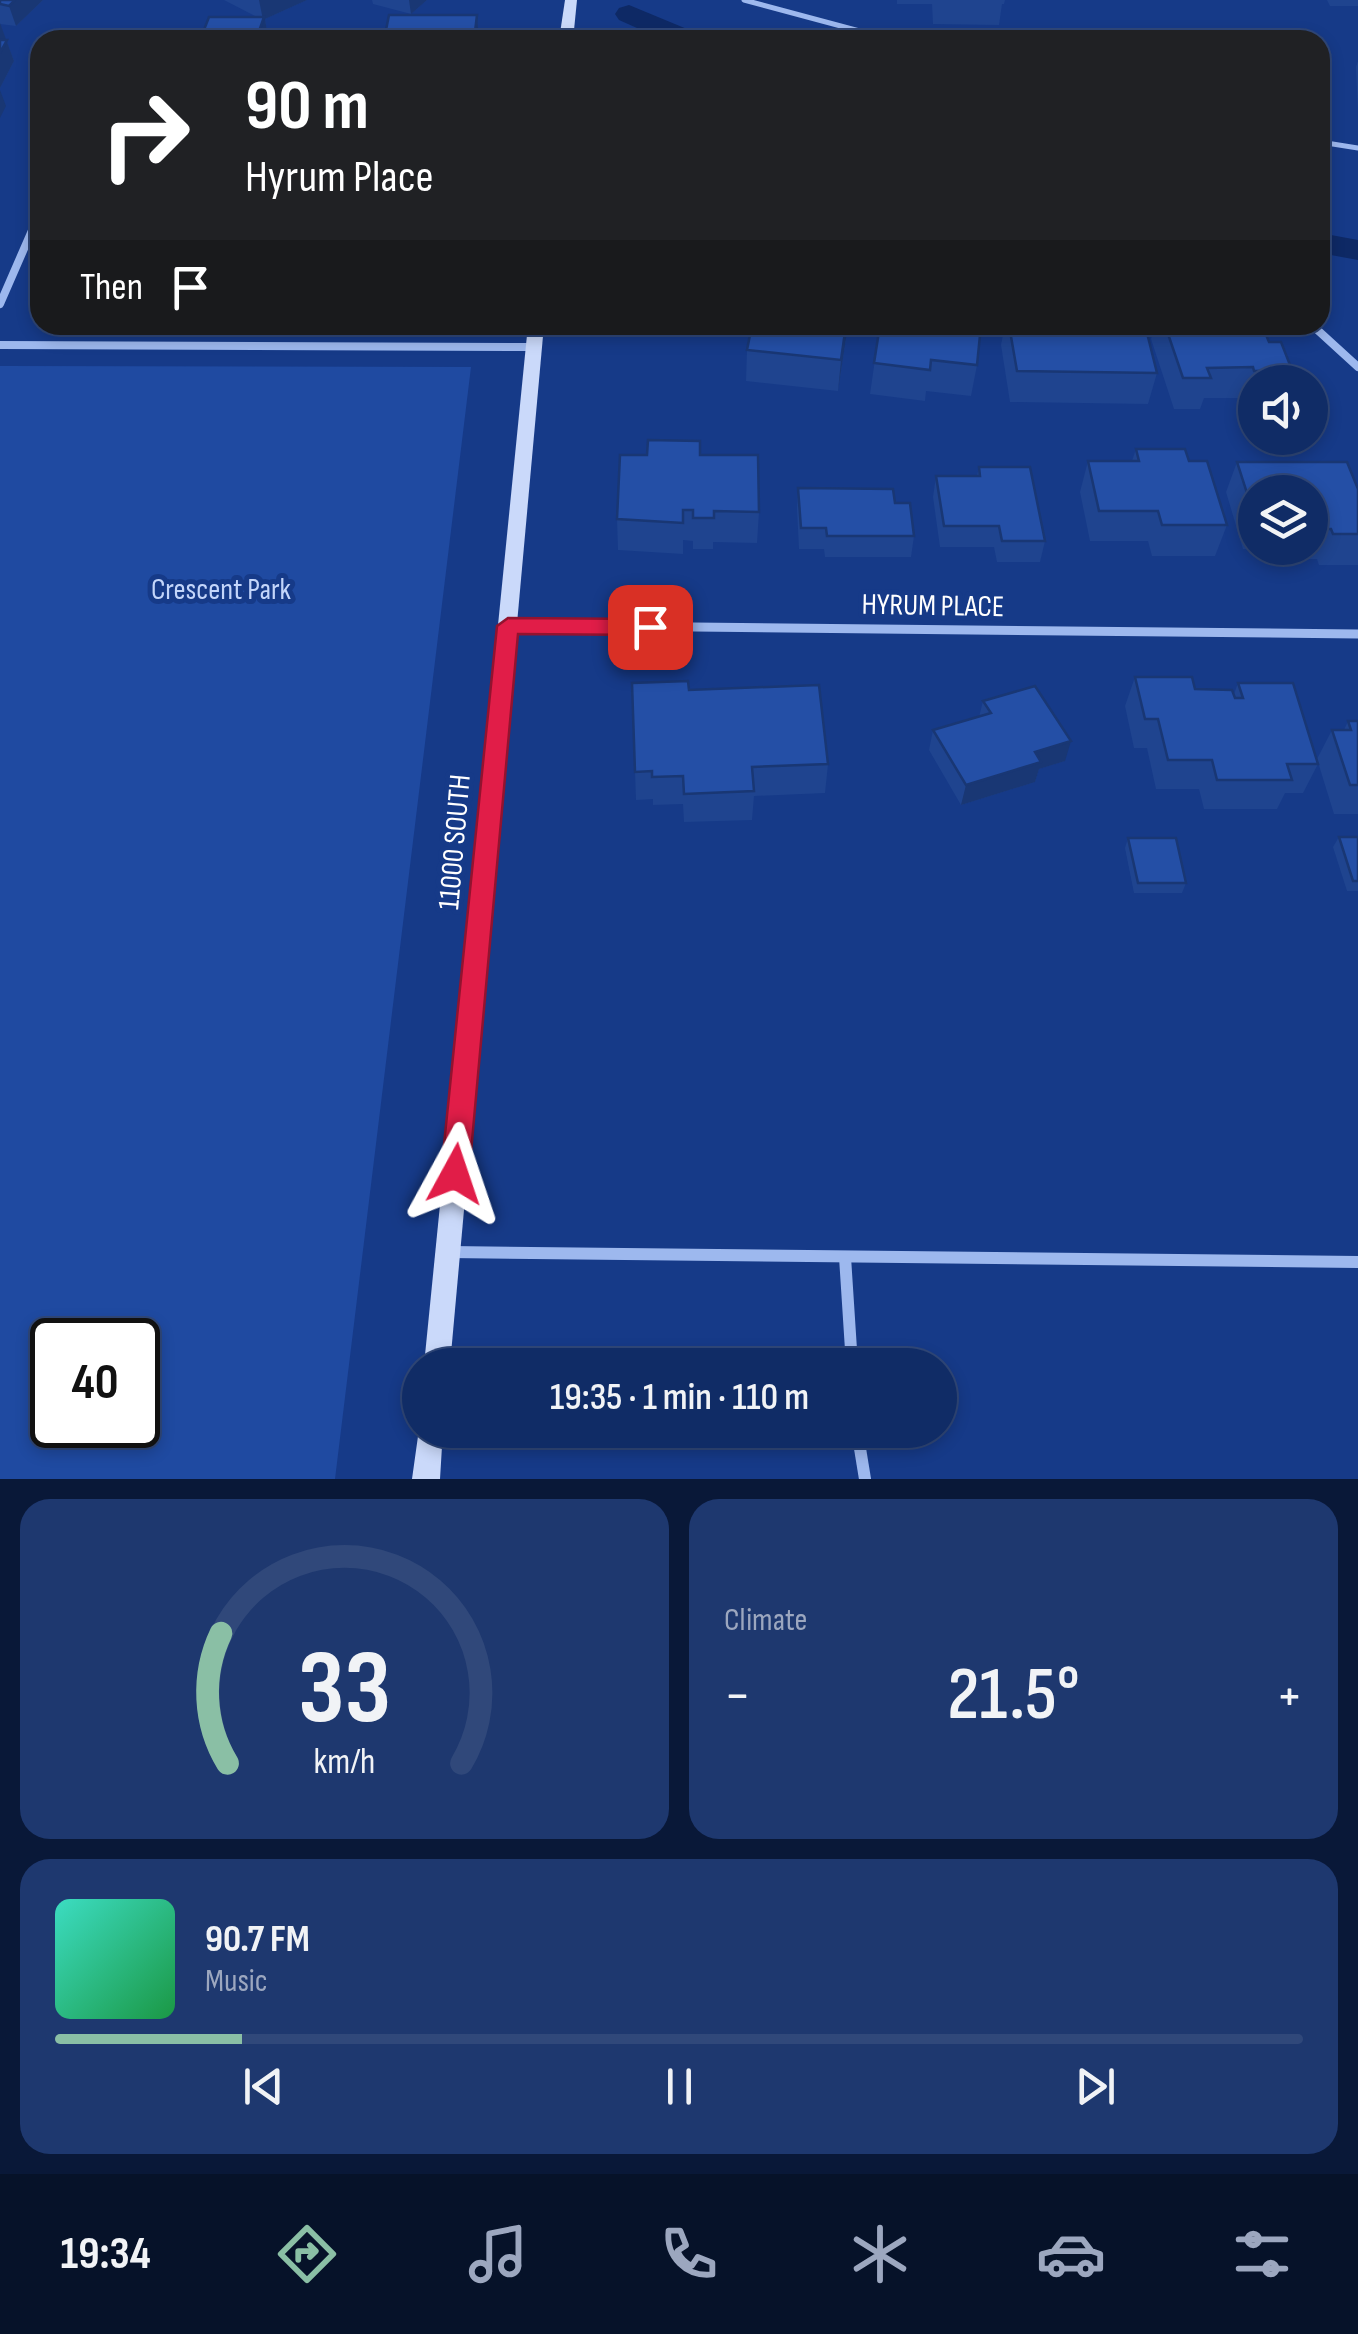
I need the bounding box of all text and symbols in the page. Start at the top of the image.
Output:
text: 90 m [245,65,369,149]
icon: right [80,70,210,200]
text: Hyrum Place [245,150,434,205]
icon: arrive [163,260,218,315]
text: Then [80,265,143,310]
map controls [1238,365,1328,565]
button: sound [1238,365,1328,455]
button: layers [1238,475,1328,565]
park label: Crescent Park [151,572,292,608]
pin [608,585,693,670]
street label: HYRUM PLACE [861,587,1005,625]
icon: arrive [623,600,678,655]
street label: 11000 SOUTH [431,773,479,911]
position arrow [403,1122,507,1226]
speed limit sign: 40 [30,1318,160,1448]
text: 19:35 · 1 min · 110 m [550,1375,809,1420]
text: Climate [724,1601,807,1640]
text: 33 [298,1627,391,1752]
text: 21.5° [947,1650,1080,1741]
text: − [724,1663,751,1730]
text: + [1276,1663,1303,1730]
text: km/h [314,1741,375,1784]
text: 90.7 FM [205,1917,310,1962]
text: Music [205,1962,268,2001]
icon: previous [236,2059,291,2114]
icon: pause [652,2059,707,2114]
icon: next [1068,2059,1123,2114]
icon: directions [272,2219,342,2289]
icon: music [463,2219,533,2289]
icon: phone [654,2219,724,2289]
icon: climate [845,2219,915,2289]
icon: car [1036,2219,1106,2289]
icon: filters [1227,2219,1297,2289]
text: 19:34 [61,2227,151,2282]

